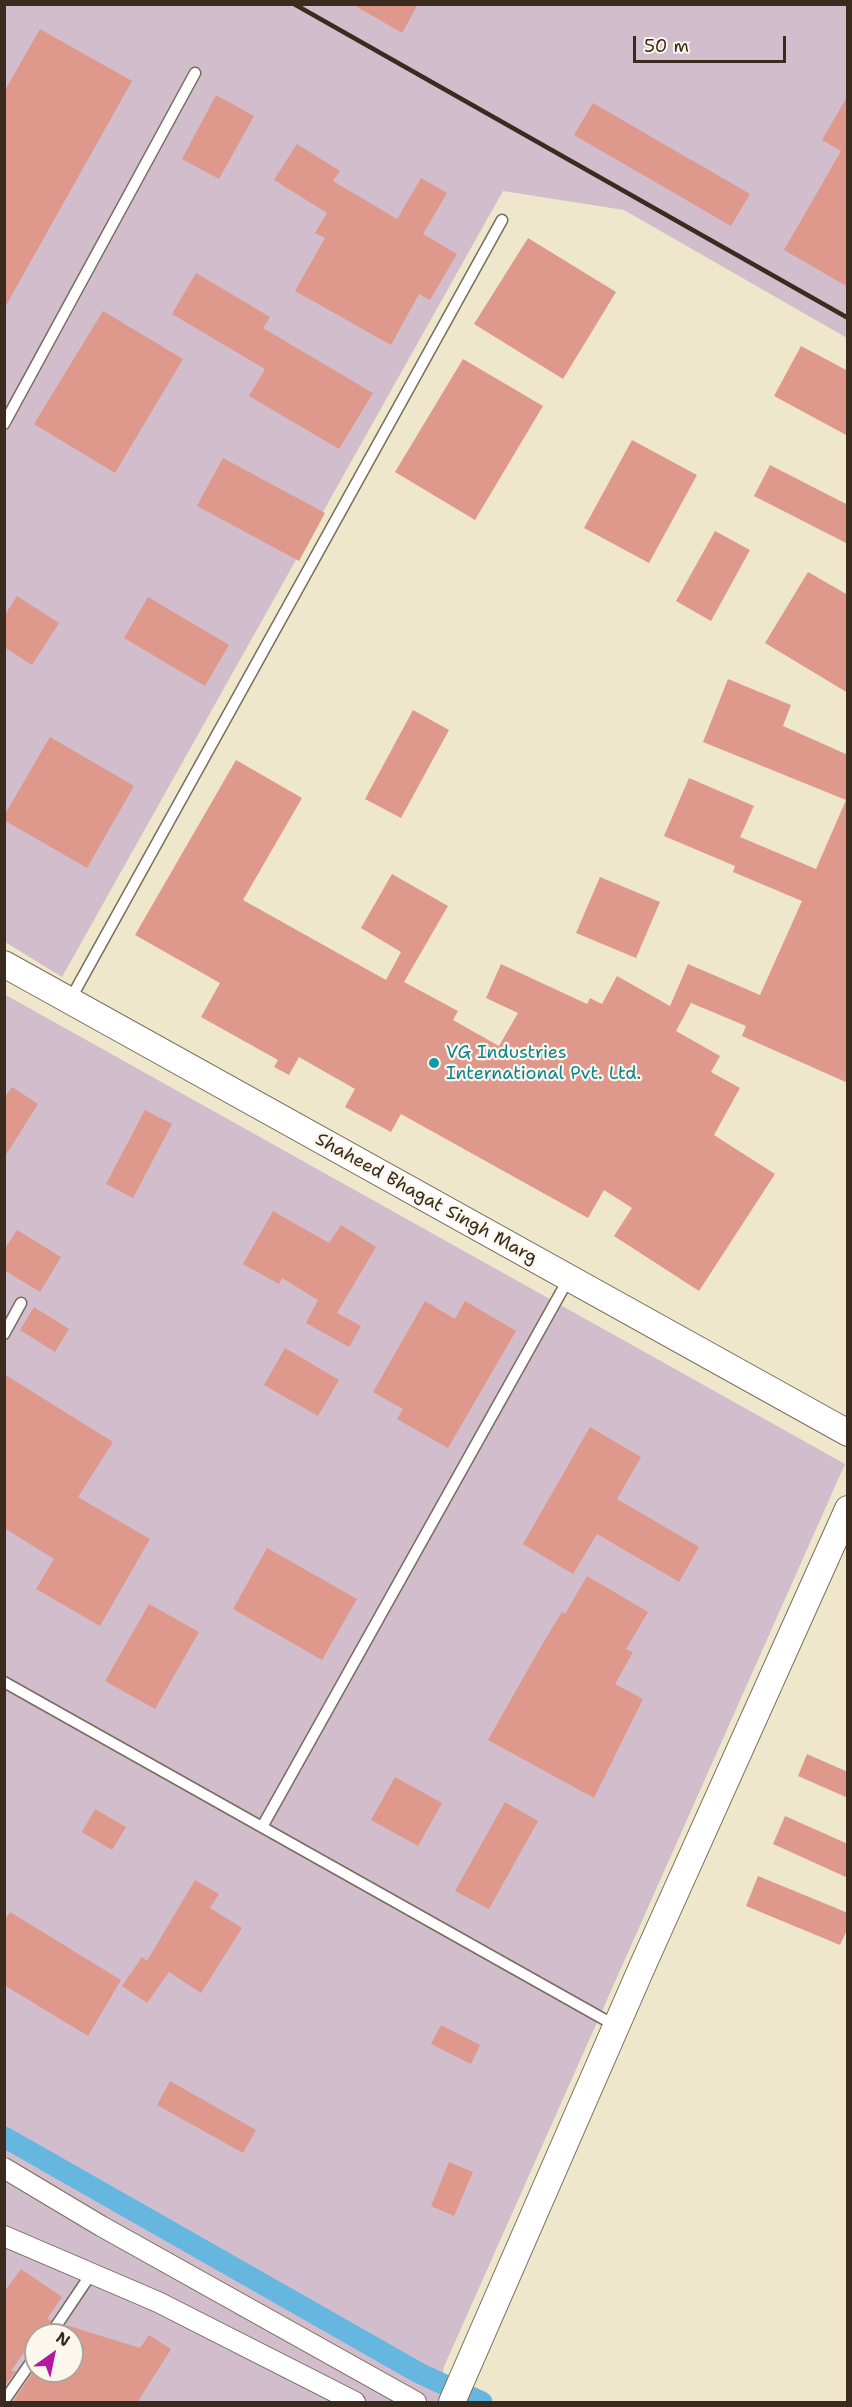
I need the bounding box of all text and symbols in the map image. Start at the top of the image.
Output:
scale bar [636,24,789,62]
text: 50 m [644,34,689,58]
place label: VG Industries International Pvt. Ltd. [446,1042,641,1084]
marker: VG Industries International Pvt. Ltd. [427,1056,441,1070]
street label: Shaheed Bhagat Singh Marg [311,1129,541,1269]
north arrow [24,2323,84,2383]
text: N [52,2327,74,2351]

